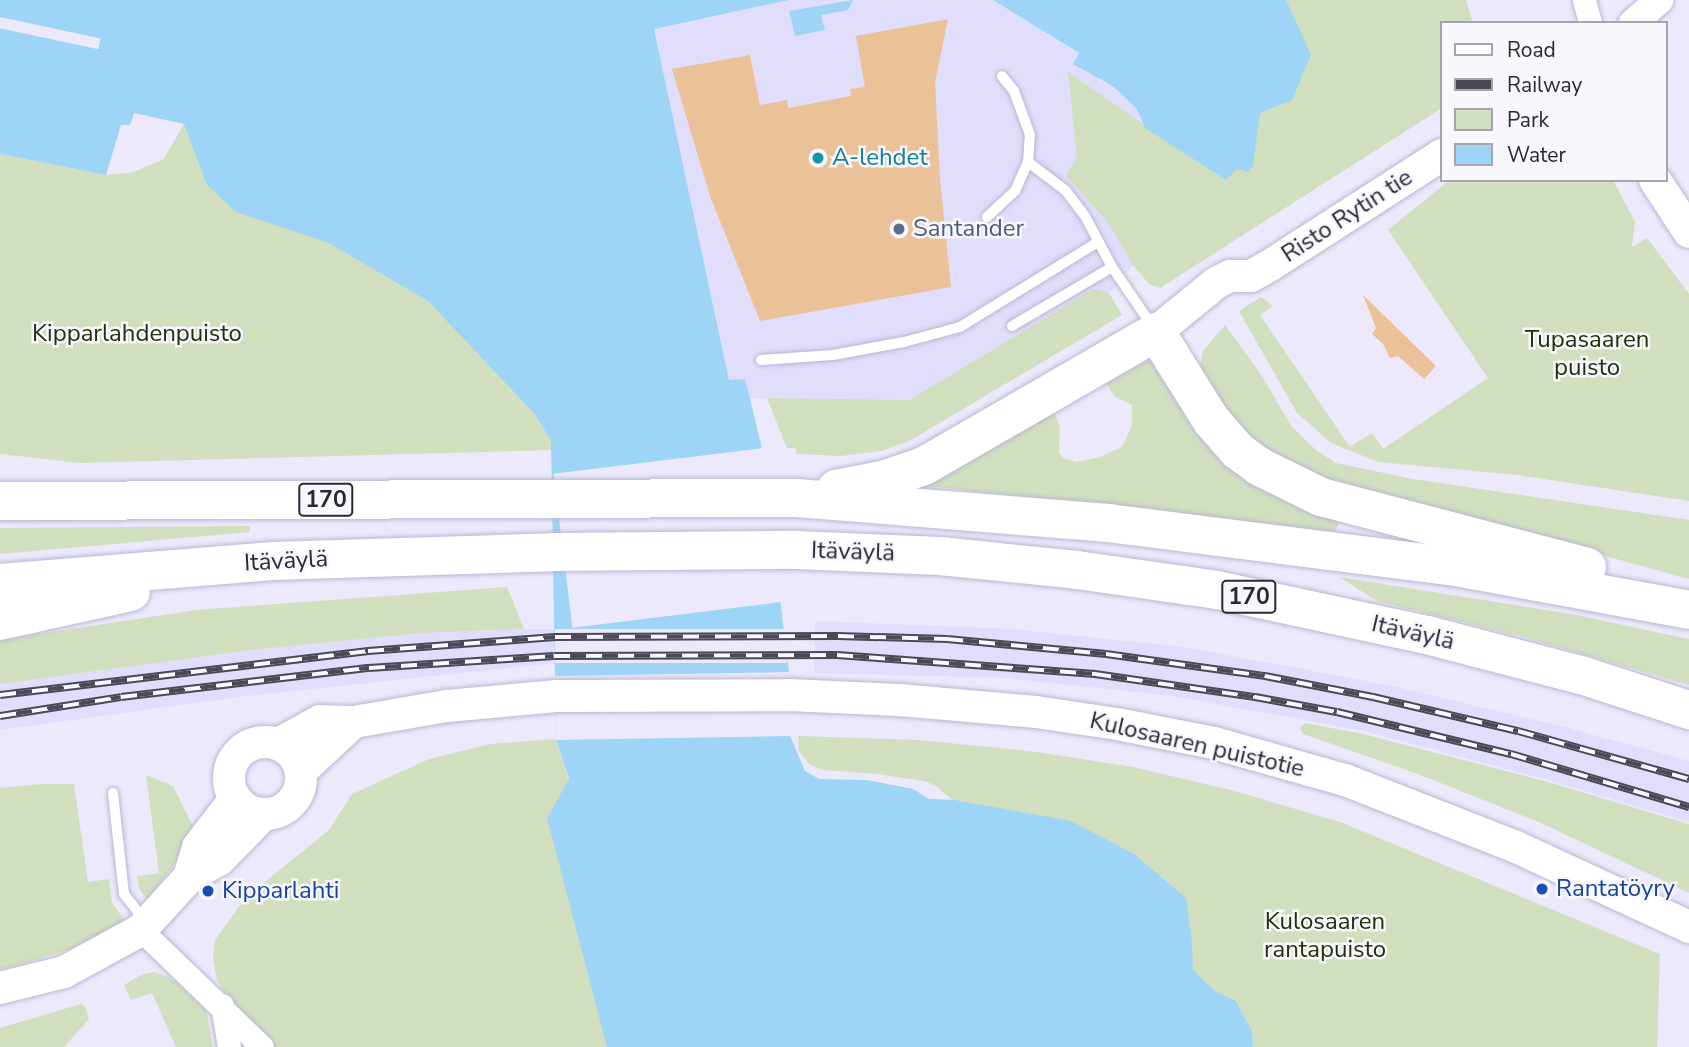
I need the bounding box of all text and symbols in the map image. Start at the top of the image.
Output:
legend [1440,21,1668,182]
text: Road [1507,36,1556,64]
text: Railway [1507,71,1582,99]
text: Park [1507,106,1549,134]
text: Water [1507,141,1566,169]
place label: A-lehdet [832,144,928,172]
marker: A-lehdet [810,150,826,166]
street label: Risto Rytin tie [1276,163,1418,269]
place label: Santander [913,215,1024,243]
marker: Santander [891,221,907,237]
park label: Kipparlahdenpuisto [32,320,242,348]
park label: Tupasaaren puisto [1525,326,1649,382]
road number: 170 [298,480,354,520]
street label: Itäväylä [811,536,895,568]
street label: Itäväylä [243,544,329,578]
road number: 170 [1221,578,1277,617]
street label: Itäväylä [1369,610,1457,656]
street label: Kulosaaren puistotie [1087,706,1307,784]
place label: Rantatöyry [1556,875,1675,903]
place label: Kipparlahti [222,877,339,905]
marker: Rantatöyry [1534,881,1550,897]
marker: Kipparlahti [200,883,216,899]
park label: Kulosaaren rantapuisto [1264,908,1386,964]

